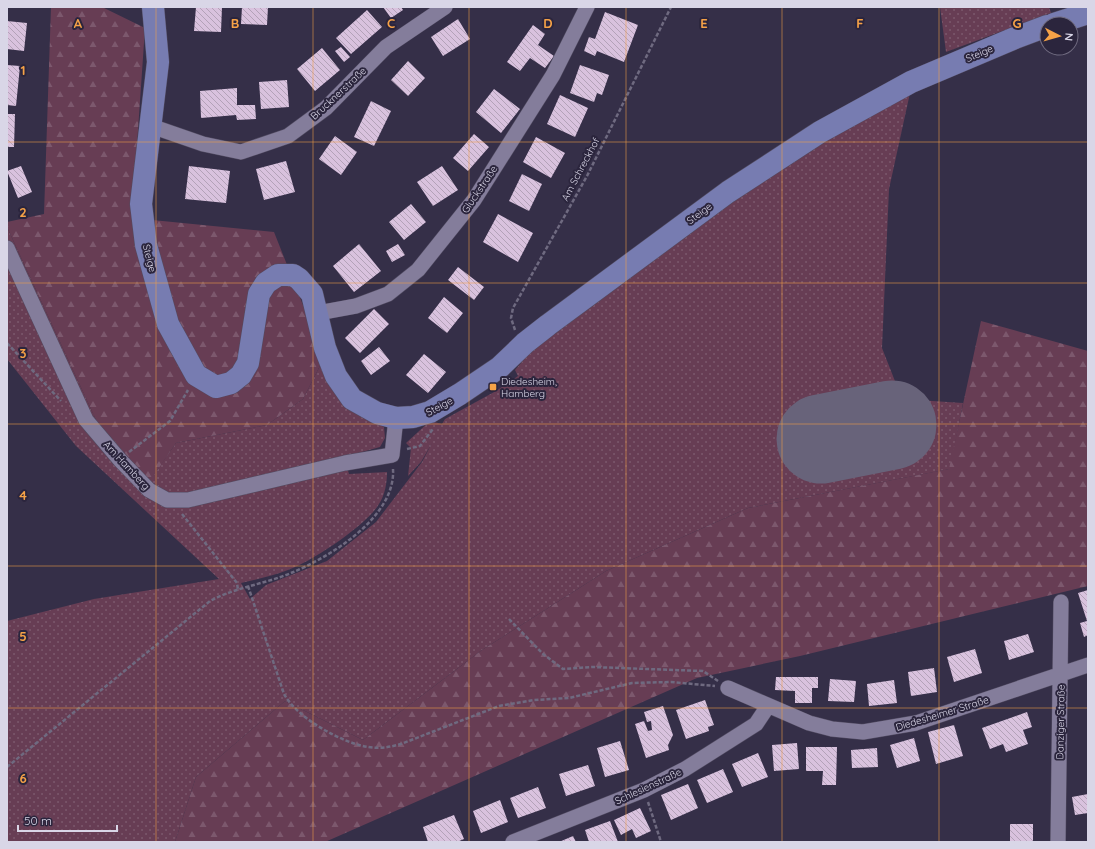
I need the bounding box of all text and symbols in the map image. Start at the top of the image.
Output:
text: A [74,15,83,31]
text: B [231,15,239,31]
text: C [387,15,395,31]
text: D [543,15,553,31]
text: E [700,15,708,31]
text: F [856,15,864,31]
text: G [1012,15,1022,31]
north arrow [1039,16,1079,56]
text: N [1062,32,1076,42]
street label: Steige [964,42,995,65]
text: 1 [20,62,26,78]
street label: Brucknerstraße [308,64,369,122]
street label: Am Schreckhof [558,135,603,203]
street label: Gluckstraße [459,163,500,216]
street label: Steige [684,199,715,227]
text: 2 [19,204,27,220]
street label: Steige [140,243,159,274]
text: 3 [20,345,27,361]
place label: Diedesheim, Hamberg [501,375,557,400]
marker: Diedesheim, Hamberg [488,382,498,392]
street label: Steige [424,394,455,419]
street label: Am Hamberg [101,438,153,493]
text: 4 [19,487,27,503]
text: 5 [19,628,27,644]
street label: Danziger Straße [1053,684,1068,759]
street label: Diedesheimer Straße [894,693,991,734]
street label: Schlesienstraße [613,765,684,808]
text: 6 [19,770,27,786]
scale bar [18,807,117,833]
text: 50 m [24,813,52,828]

